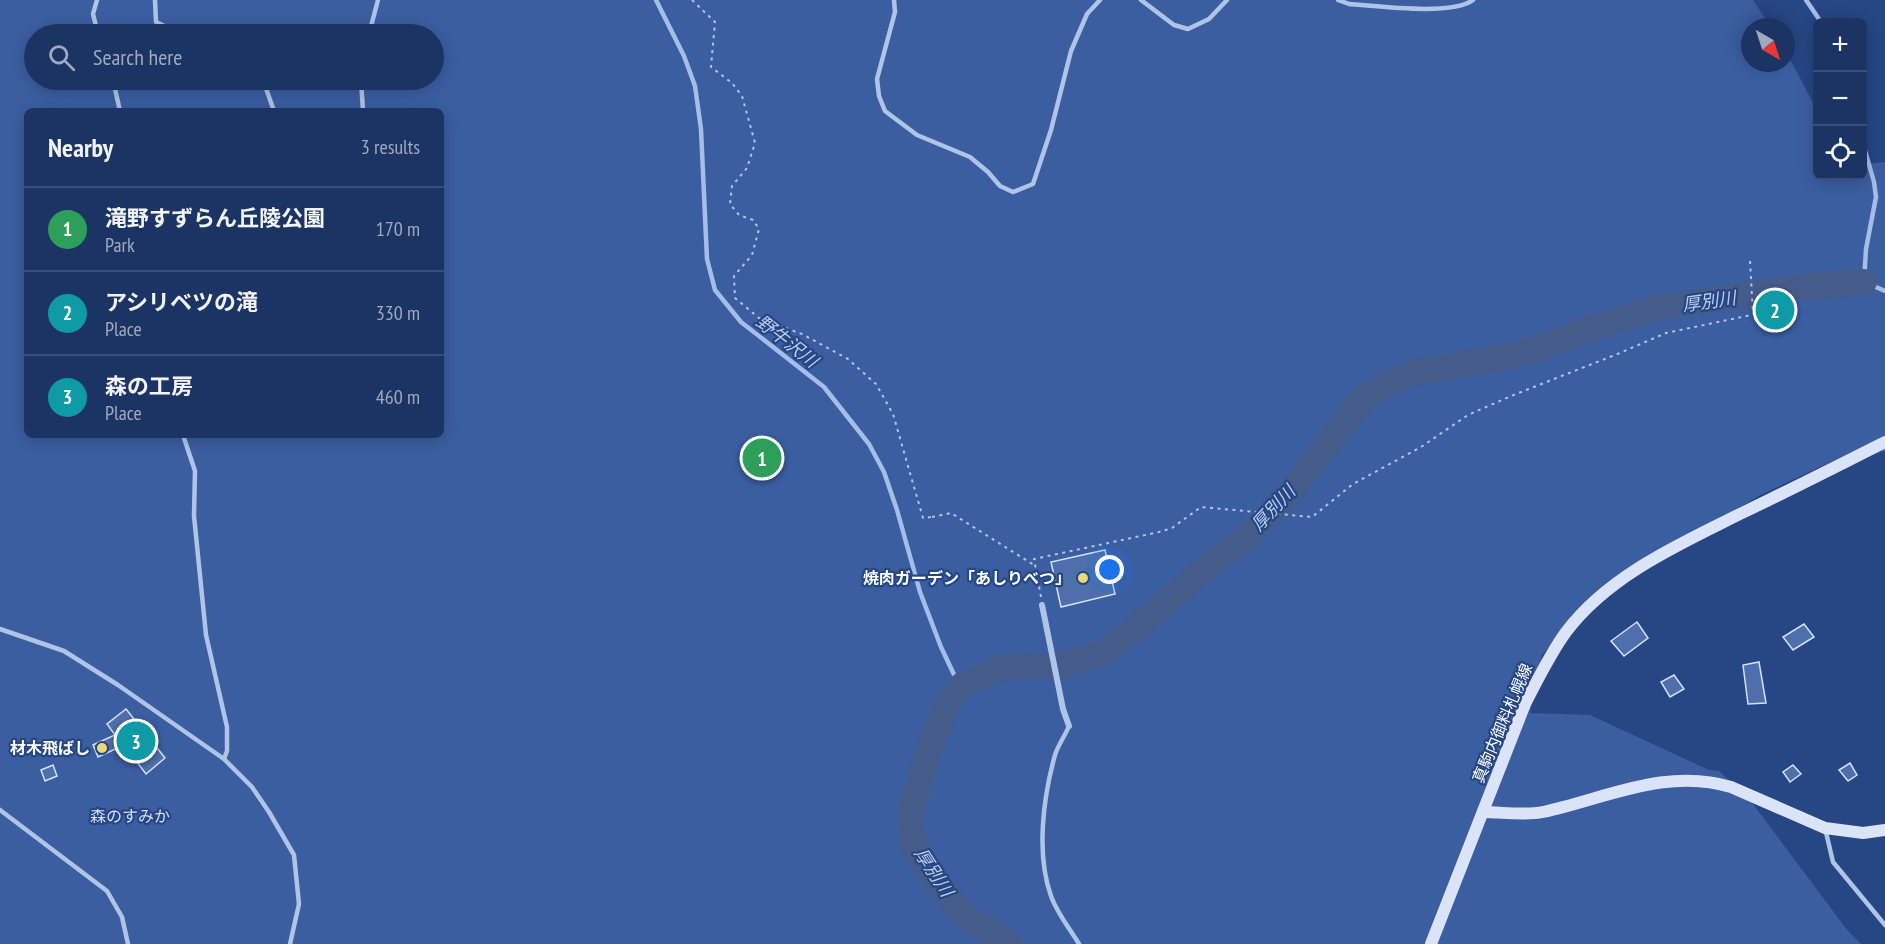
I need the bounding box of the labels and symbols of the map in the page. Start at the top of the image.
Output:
north arrow [1741,18,1795,72]
water label: 厚別川 [1681,286,1739,316]
pin: 2 [1756,288,1794,332]
water label: 野牛沢川 [752,310,824,373]
pin: 1 [742,436,782,480]
water label: 厚別川 [1246,479,1301,536]
your location [1095,555,1124,584]
place label: 焼肉ガーデン「あしりべつ」 [863,568,1071,588]
marker: 焼肉ガーデン「あしりべつ」 [1076,571,1090,585]
street label: 真駒内御料札幌線 [1468,660,1536,786]
pin: 3 [116,718,156,764]
place label: 材木飛ばし [10,738,90,758]
marker: 材木飛ばし [95,741,109,755]
park label: 森のすみか [90,806,170,826]
water label: 厚別川 [910,843,959,903]

